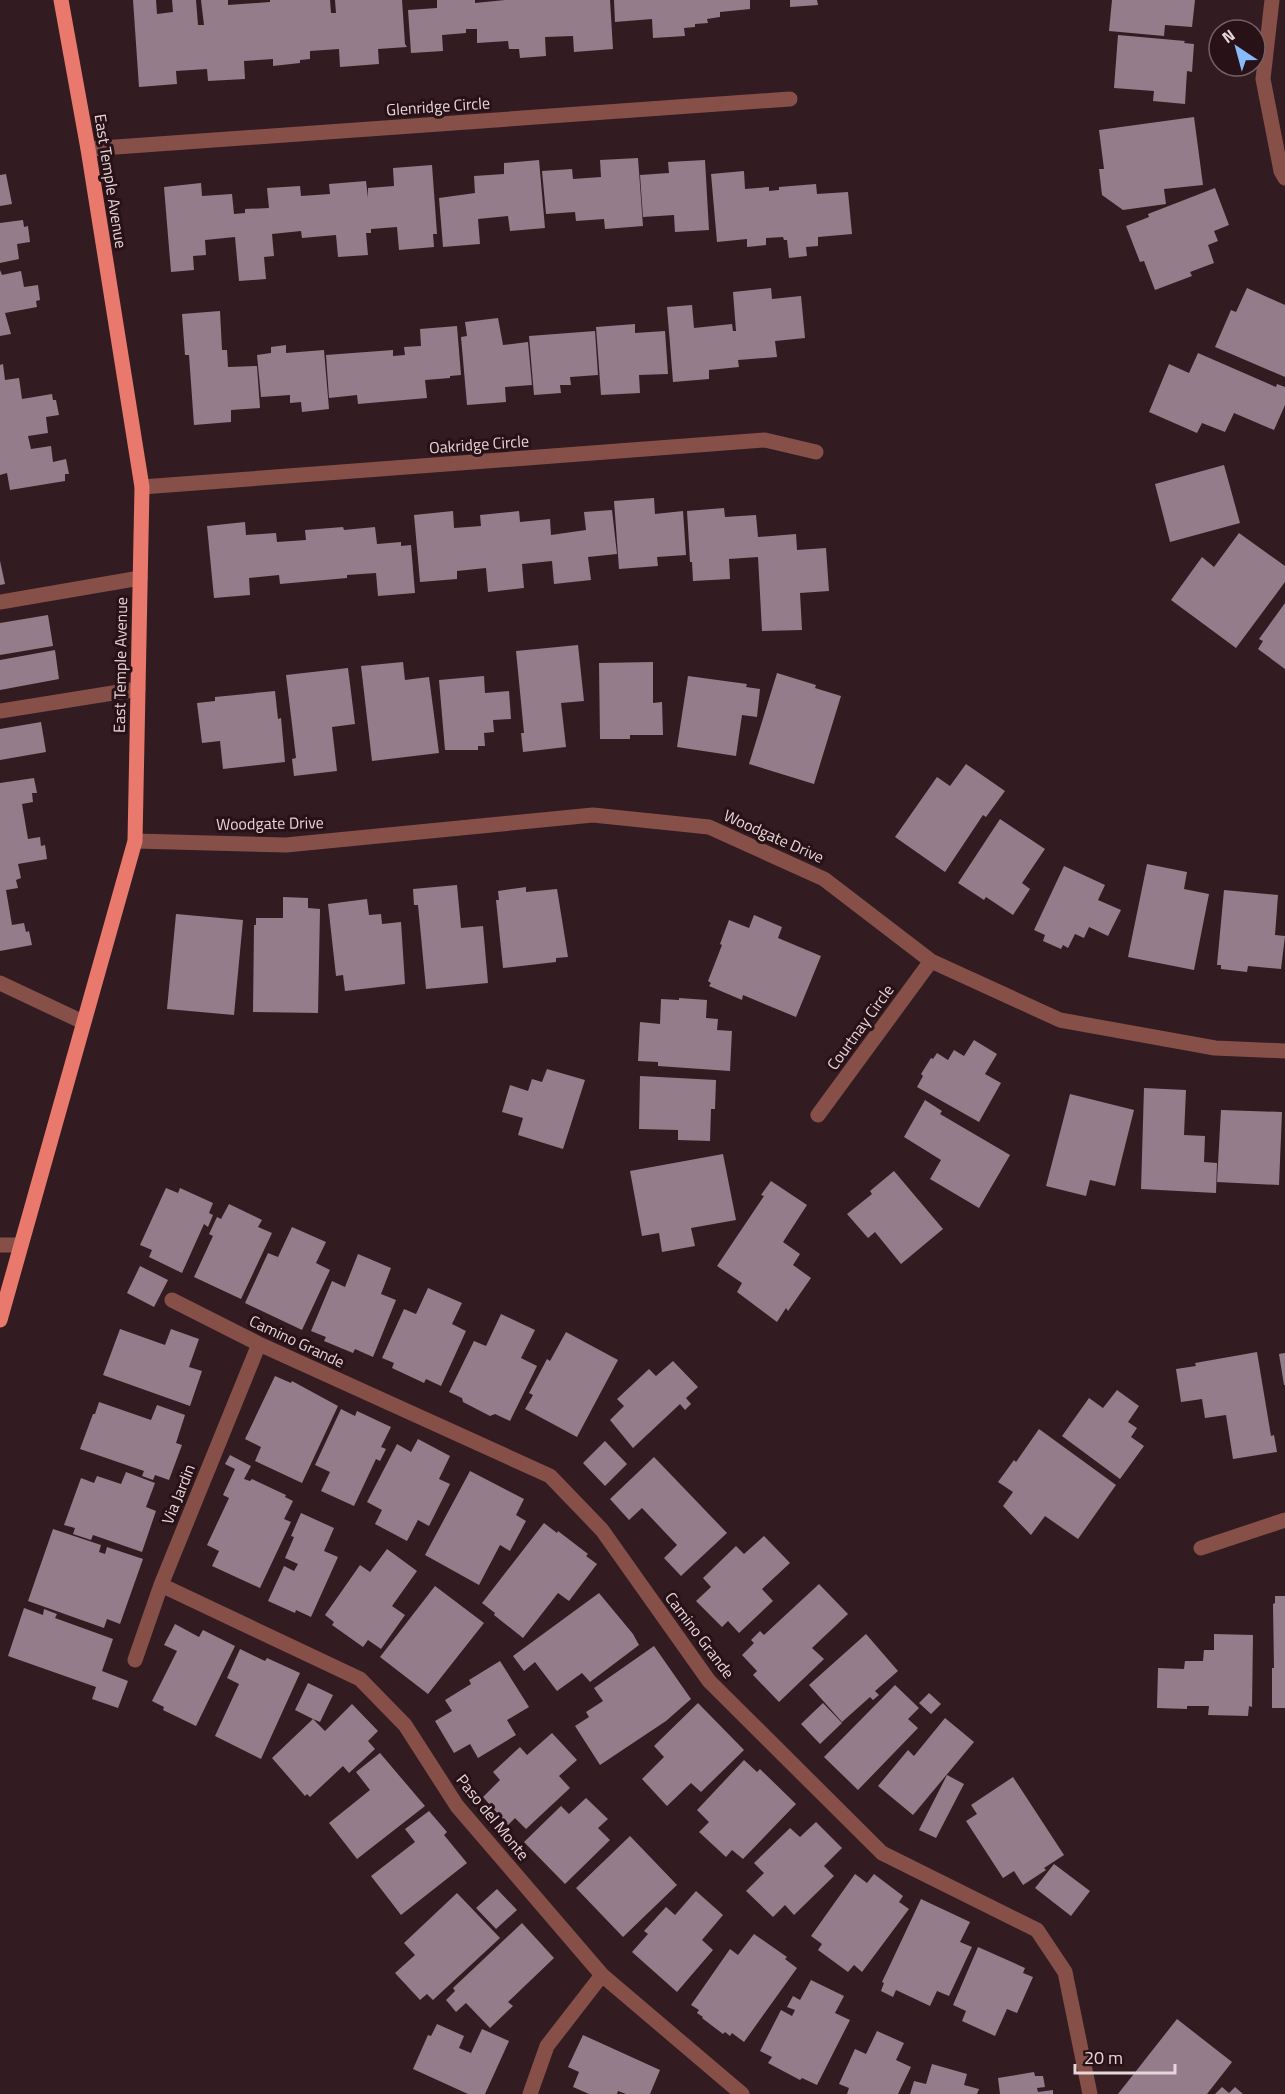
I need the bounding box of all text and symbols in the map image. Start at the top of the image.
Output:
north arrow [1207,18,1267,78]
text: N [1217,23,1240,49]
street label: Glenridge Circle [385,90,491,122]
street label: East Temple Avenue [89,112,133,250]
street label: Oakridge Circle [428,429,530,459]
street label: East Temple Avenue [107,597,133,733]
street label: Woodgate Drive [720,803,828,869]
street label: Woodgate Drive [216,810,324,836]
street label: Courtnay Circle [821,979,899,1075]
street label: Camino Grande [245,1308,349,1374]
street label: Via Jardin [155,1460,201,1528]
street label: Camino Grande [660,1587,740,1683]
street label: Paso del Monte [451,1769,535,1865]
scale bar [1075,2037,1176,2075]
text: 20 m [1084,2044,1123,2071]

